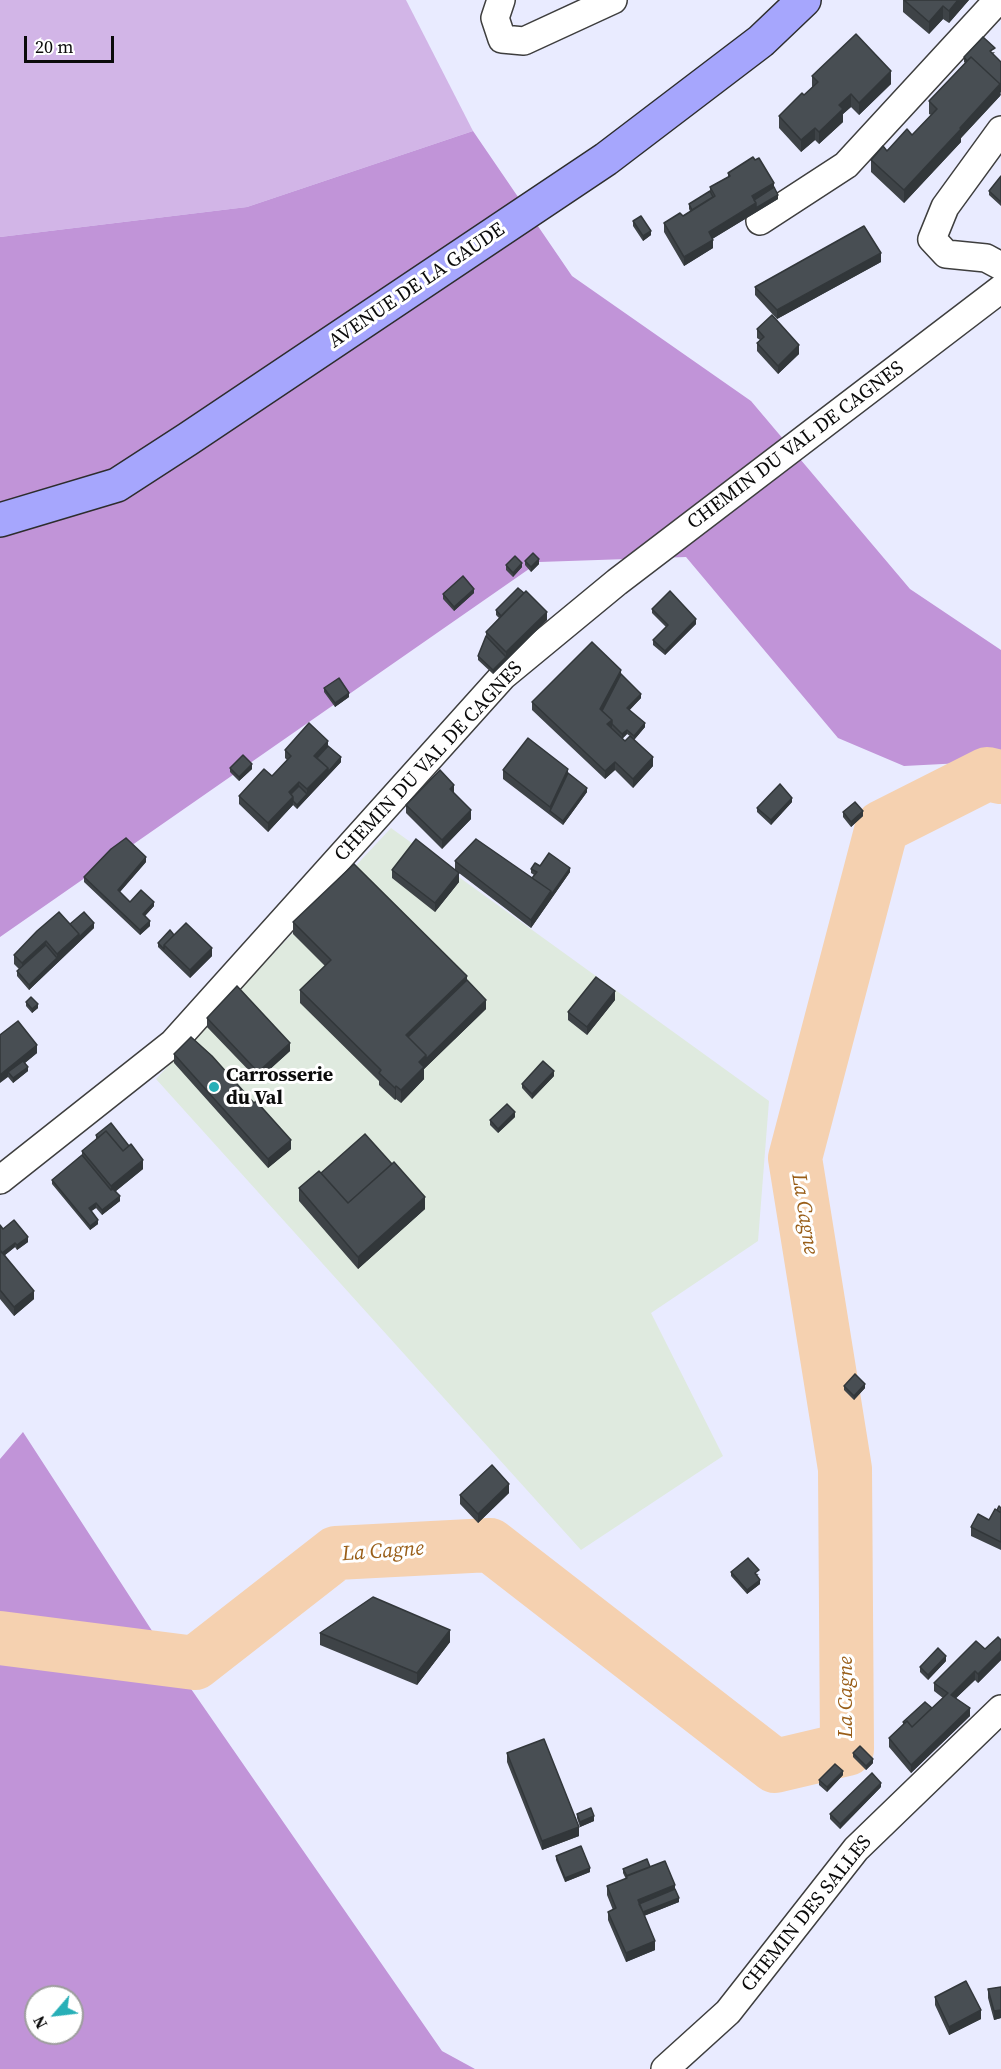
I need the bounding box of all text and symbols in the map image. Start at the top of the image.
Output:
scale bar [27,24,117,62]
text: 20 m [35,34,73,59]
street label: AVENUE DE LA GAUDE [324,218,510,354]
street label: CHEMIN DU VAL DE CAGNES [683,357,909,535]
street label: CHEMIN DU VAL DE CAGNES [330,657,528,867]
place label: Carrosserie du Val [226,1064,333,1111]
marker: Carrosserie du Val [207,1080,221,1094]
water label: La Cagne [785,1172,823,1256]
water label: La Cagne [341,1537,425,1567]
water label: La Cagne [834,1656,860,1738]
street label: CHEMIN DES SALLES [737,1831,877,1997]
north arrow [24,1985,84,2045]
text: N [27,2012,52,2033]

